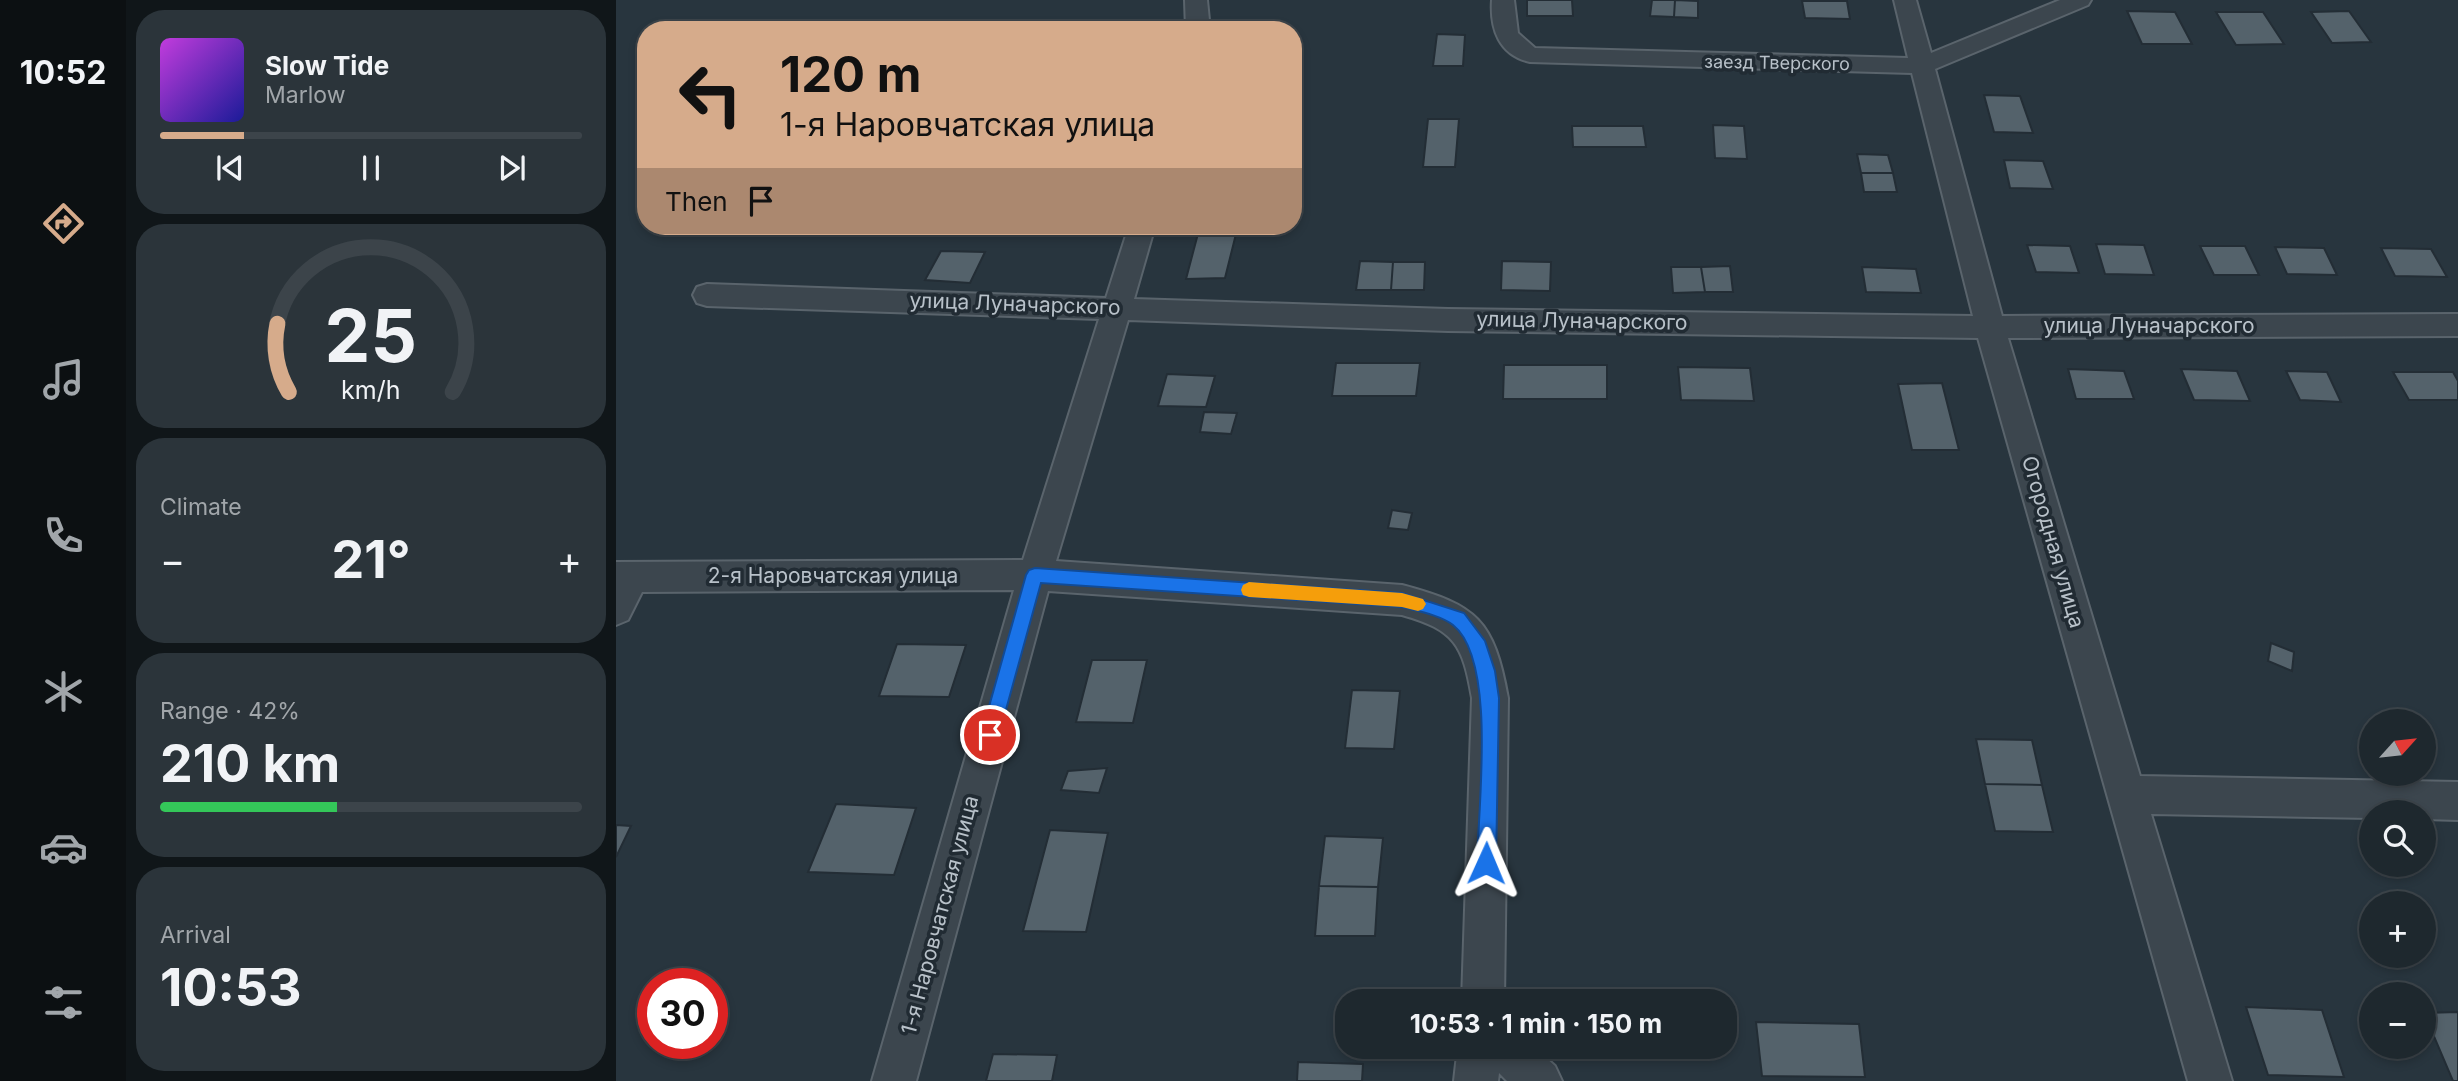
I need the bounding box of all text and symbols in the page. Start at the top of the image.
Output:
text: 120 m [780,45,921,104]
icon: left [665,49,756,140]
text: Slow Tide [265,50,389,81]
street label: заезд Тверского [1704,51,1850,74]
text: 10:52 [20,53,106,92]
text: Marlow [265,81,345,109]
text: 1-я Наровчатская улица [780,105,1155,144]
icon: previous [211,149,249,187]
icon: pause [352,149,390,187]
icon: next [493,149,531,187]
icon: arrive [742,182,780,220]
text: Then [665,186,728,217]
icon: directions [39,199,88,248]
street label: улица Луначарского [909,287,1121,320]
text: 25 [325,292,417,381]
street label: улица Луначарского [1476,306,1688,335]
street label: улица Луначарского [2043,313,2255,338]
icon: music [39,355,88,404]
text: km/h [341,375,401,405]
street label: Огородная улица [2017,453,2090,631]
text: Climate [160,493,242,521]
icon: phone [39,511,88,560]
text: 21° [331,528,411,591]
text: − [160,537,185,583]
text: + [557,537,582,583]
street label: 2-я Наровчатская улица [708,563,958,588]
icon: climate [39,667,88,716]
text: Range · 42% [160,697,300,725]
pin [960,705,1020,765]
north arrow [2359,709,2436,786]
map controls [2359,709,2436,1059]
icon: arrive [971,716,1009,754]
text: 210 km [160,732,340,795]
street label: 1-я Наровчатская улица [896,793,983,1037]
button: search [2359,800,2436,877]
icon: car [39,823,88,872]
position arrow [1449,826,1523,900]
button: + [2359,891,2436,968]
text: Arrival [160,921,231,949]
text: 10:53 [160,956,302,1019]
speed limit sign: 30 [637,968,728,1059]
icon: filters [39,978,88,1027]
button: − [2359,982,2436,1059]
text: 10:53 · 1 min · 150 m [1410,1008,1662,1039]

